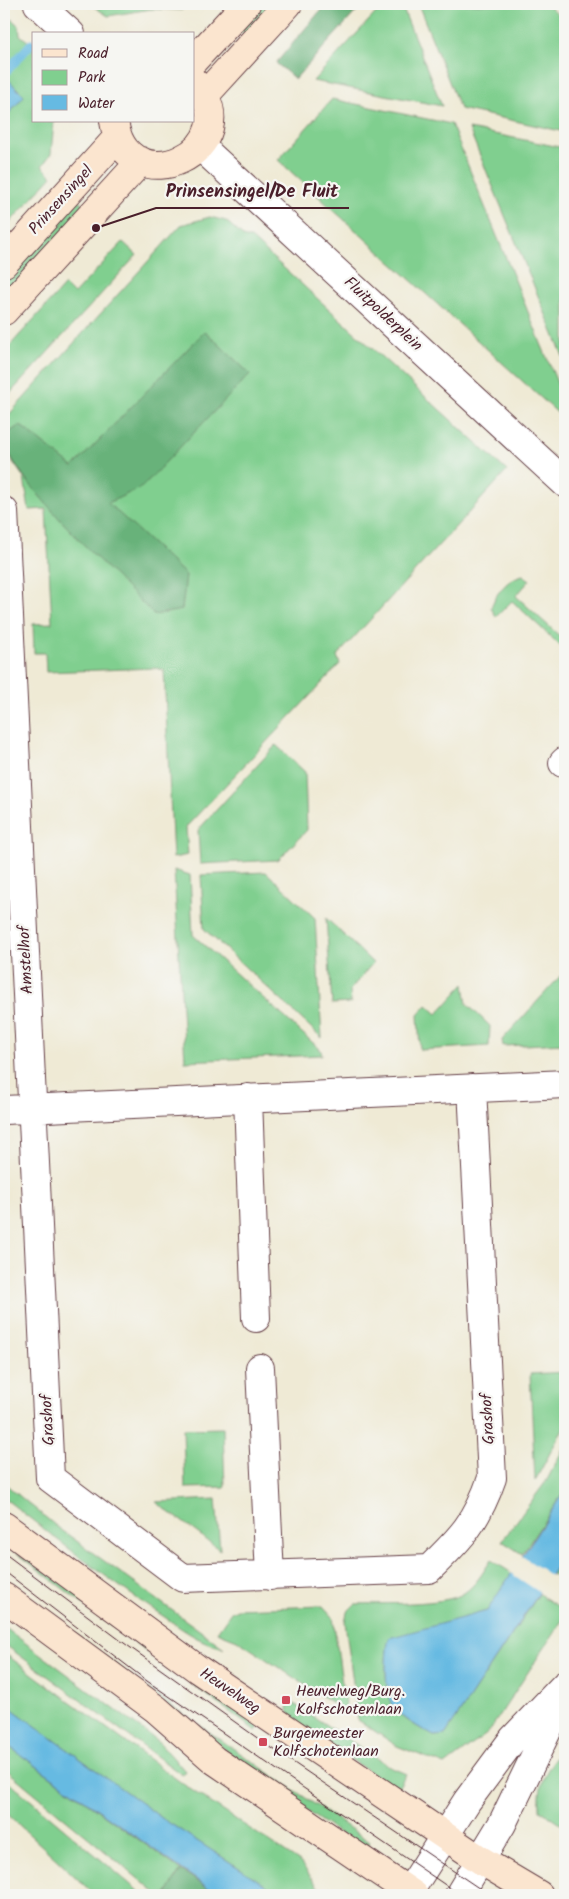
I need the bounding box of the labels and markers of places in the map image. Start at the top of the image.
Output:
callout: Prinsensingel/De Fluit [156,175,349,208]
place label: Heuvelweg/Burg. Kolfschotenlaan [296,1679,405,1722]
marker: Heuvelweg/Burg. Kolfschotenlaan [280,1694,292,1706]
place label: Burgemeester Kolfschotenlaan [273,1721,379,1764]
marker: Burgemeester Kolfschotenlaan [257,1736,269,1748]

